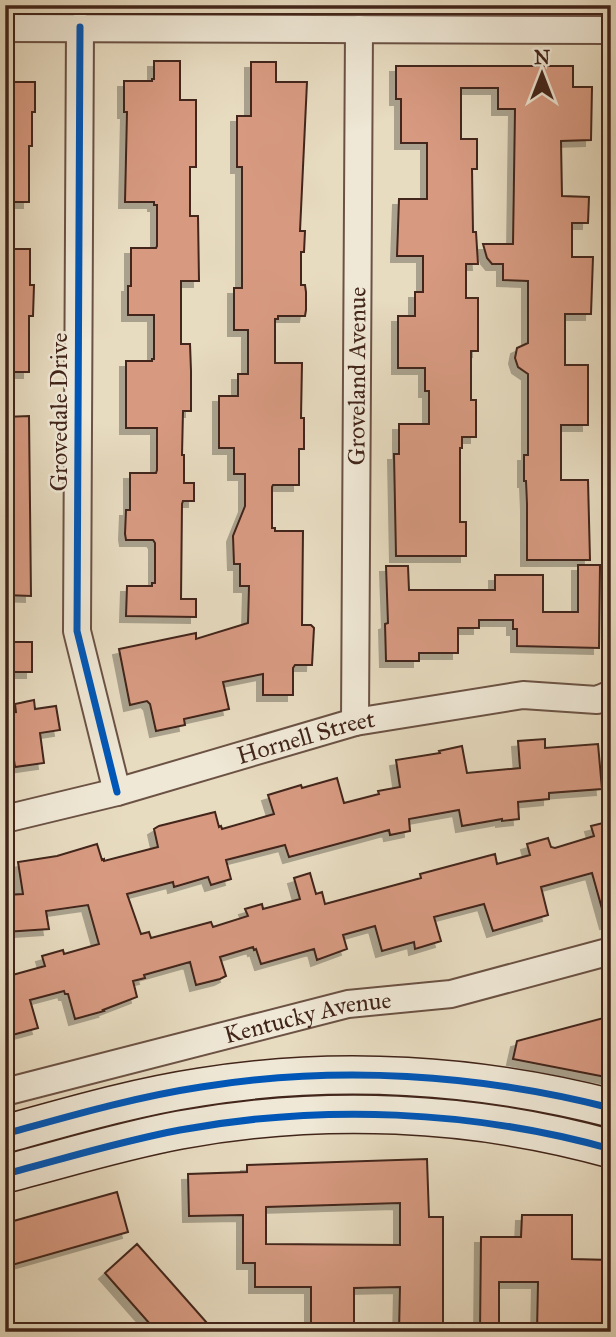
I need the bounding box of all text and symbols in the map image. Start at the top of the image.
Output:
north arrow [508,38,578,108]
text: N [534,46,550,69]
street label: Groveland Avenue [341,287,373,465]
street label: Grovedale Drive [44,333,74,491]
street label: Hornell Street [233,704,378,771]
street label: Kentucky Avenue [221,985,393,1050]

